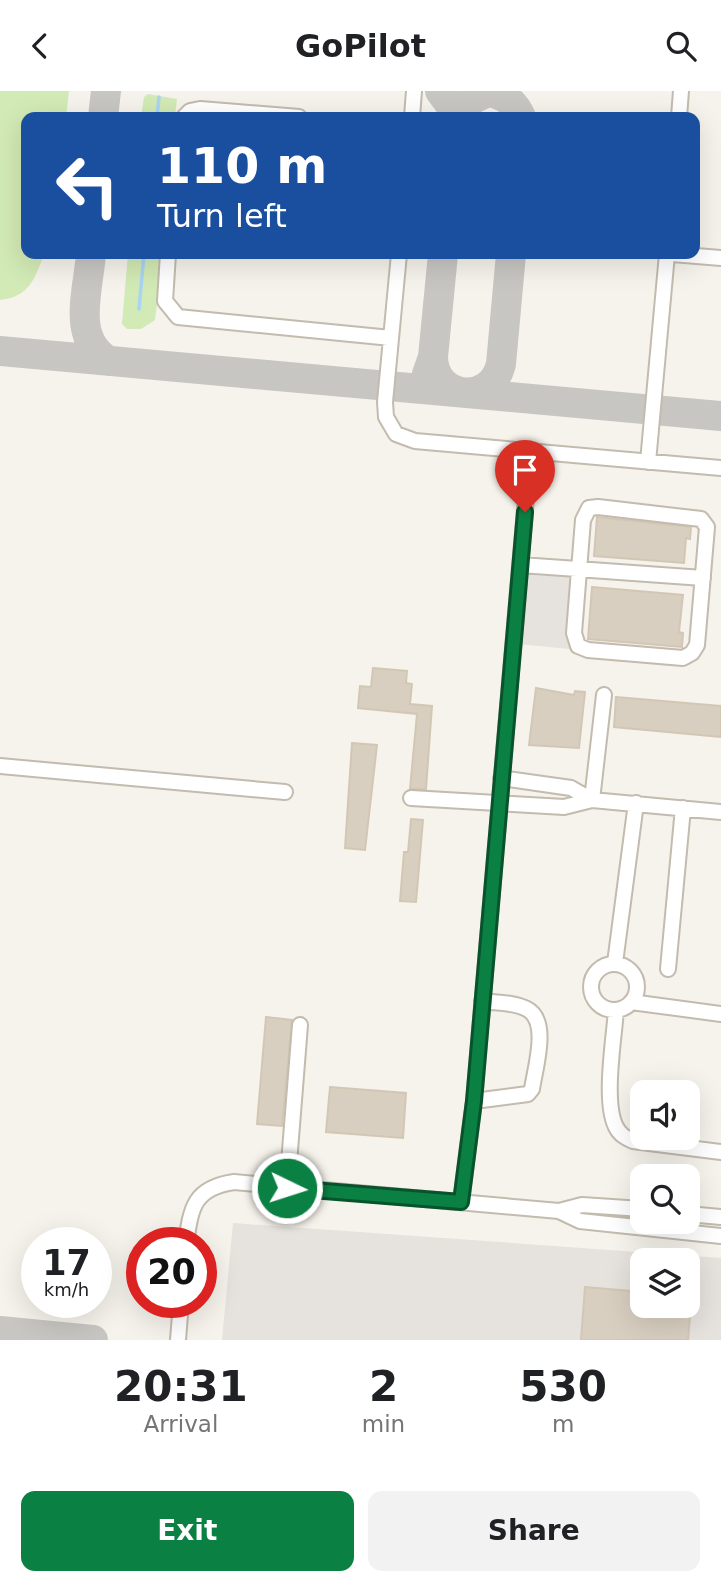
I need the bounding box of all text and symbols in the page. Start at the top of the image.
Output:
icon: back [21,27,59,65]
text: GoPilot [295,27,426,65]
icon: search [662,27,700,65]
text: 110 m [157,138,327,195]
icon: left [42,140,133,231]
text: Turn left [157,197,287,235]
pin [495,440,555,512]
icon: arrive [506,451,544,489]
map controls [630,1080,700,1318]
button: sound [630,1080,700,1150]
position arrow [250,1151,324,1225]
button: search [630,1164,700,1234]
speed limit sign: 20 [126,1227,217,1318]
text: 17 [42,1243,91,1283]
button: layers [630,1248,700,1318]
text: km/h [44,1279,89,1300]
text: 20:31 [114,1362,248,1411]
text: 2 [369,1362,398,1411]
text: 530 [519,1362,607,1411]
text: Arrival [144,1411,218,1437]
text: min [362,1411,405,1437]
text: m [552,1411,574,1437]
button: Exit [21,1491,354,1571]
button: Share [368,1491,700,1571]

